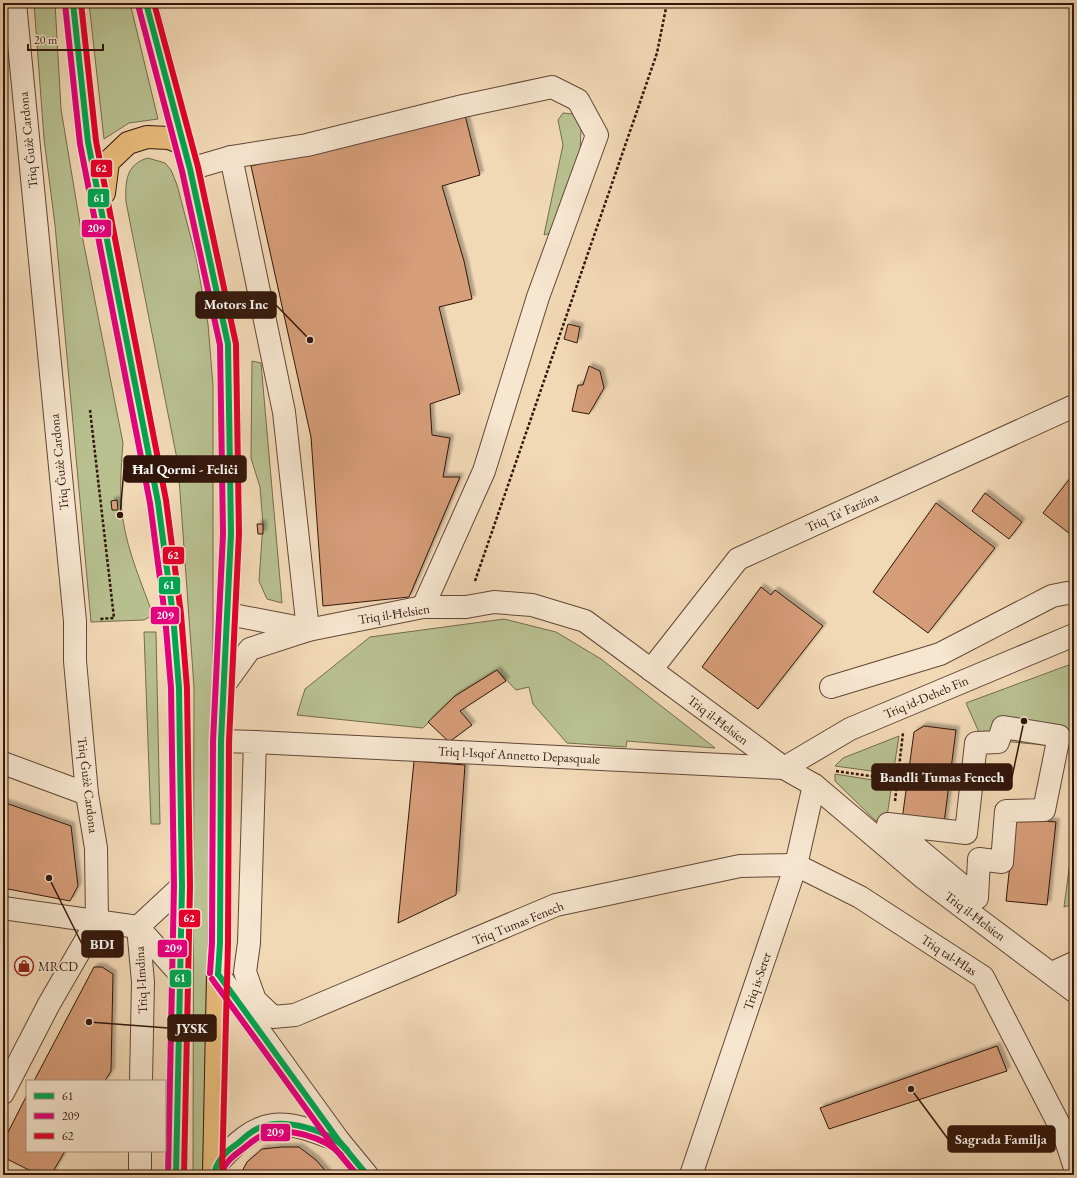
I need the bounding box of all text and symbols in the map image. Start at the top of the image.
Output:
scale bar [28,26,103,52]
text: 20 m [34,32,58,48]
street label: Triq Ġużè Cardona [14,90,42,189]
line badge: 62 [90,159,113,178]
text: 62 [95,161,107,175]
line badge: 61 [87,188,110,208]
text: 61 [93,191,105,205]
line badge: 209 [81,219,112,238]
text: 209 [87,221,105,235]
callout: Motors Inc [196,292,276,318]
text: Motors Inc [204,295,269,313]
street label: Triq Ġużè Cardona [45,412,73,511]
callout: Ħal Qormi - Feliċi [124,456,246,482]
text: Ħal Qormi - Feliċi [132,460,238,478]
street label: Triq Ta' Farżina [803,488,882,536]
line badge: 62 [162,546,185,565]
text: 62 [167,548,179,562]
line badge: 61 [158,576,181,595]
text: 61 [163,578,175,592]
street label: Triq il-Ħelsien [357,600,431,628]
line badge: 209 [150,606,180,625]
text: 209 [156,608,174,622]
street label: Triq id-Deheb Fin [881,671,971,722]
street label: Triq il-Ħelsien [684,691,752,749]
street label: Triq Ġużè Cardona [74,736,102,835]
street label: Triq l-Isqof Annetto Depasquale [437,742,601,768]
callout: Bandli Tumas Fenech [872,764,1012,790]
text: Bandli Tumas Fenech [880,768,1004,786]
street label: Triq il-Ħelsien [941,887,1009,945]
street label: Triq Tumas Fenech [470,897,566,949]
line badge: 62 [178,909,201,928]
text: 62 [183,911,195,925]
callout: BDI [82,931,123,957]
street label: Triq tal-Ħlas [918,931,980,979]
text: BDI [90,935,114,953]
line badge: 209 [157,939,188,958]
text: 209 [164,941,182,955]
street label: Triq l-Imdina [131,945,151,1014]
street label: Triq is-Serer [739,949,775,1012]
shop icon: MRCD [13,955,35,977]
place label: MRCD [38,958,78,975]
line badge: 61 [169,969,192,988]
text: 61 [174,971,186,985]
callout: JYSK [168,1015,216,1041]
text: JYSK [174,1019,208,1037]
legend [26,1080,166,1152]
text: 61 [62,1088,74,1104]
text: 209 [62,1108,80,1124]
line badge: 209 [260,1123,291,1142]
text: 209 [266,1125,284,1139]
callout: Sagrada Familja [948,1126,1055,1152]
text: 62 [62,1128,74,1144]
text: Sagrada Familja [955,1130,1048,1148]

